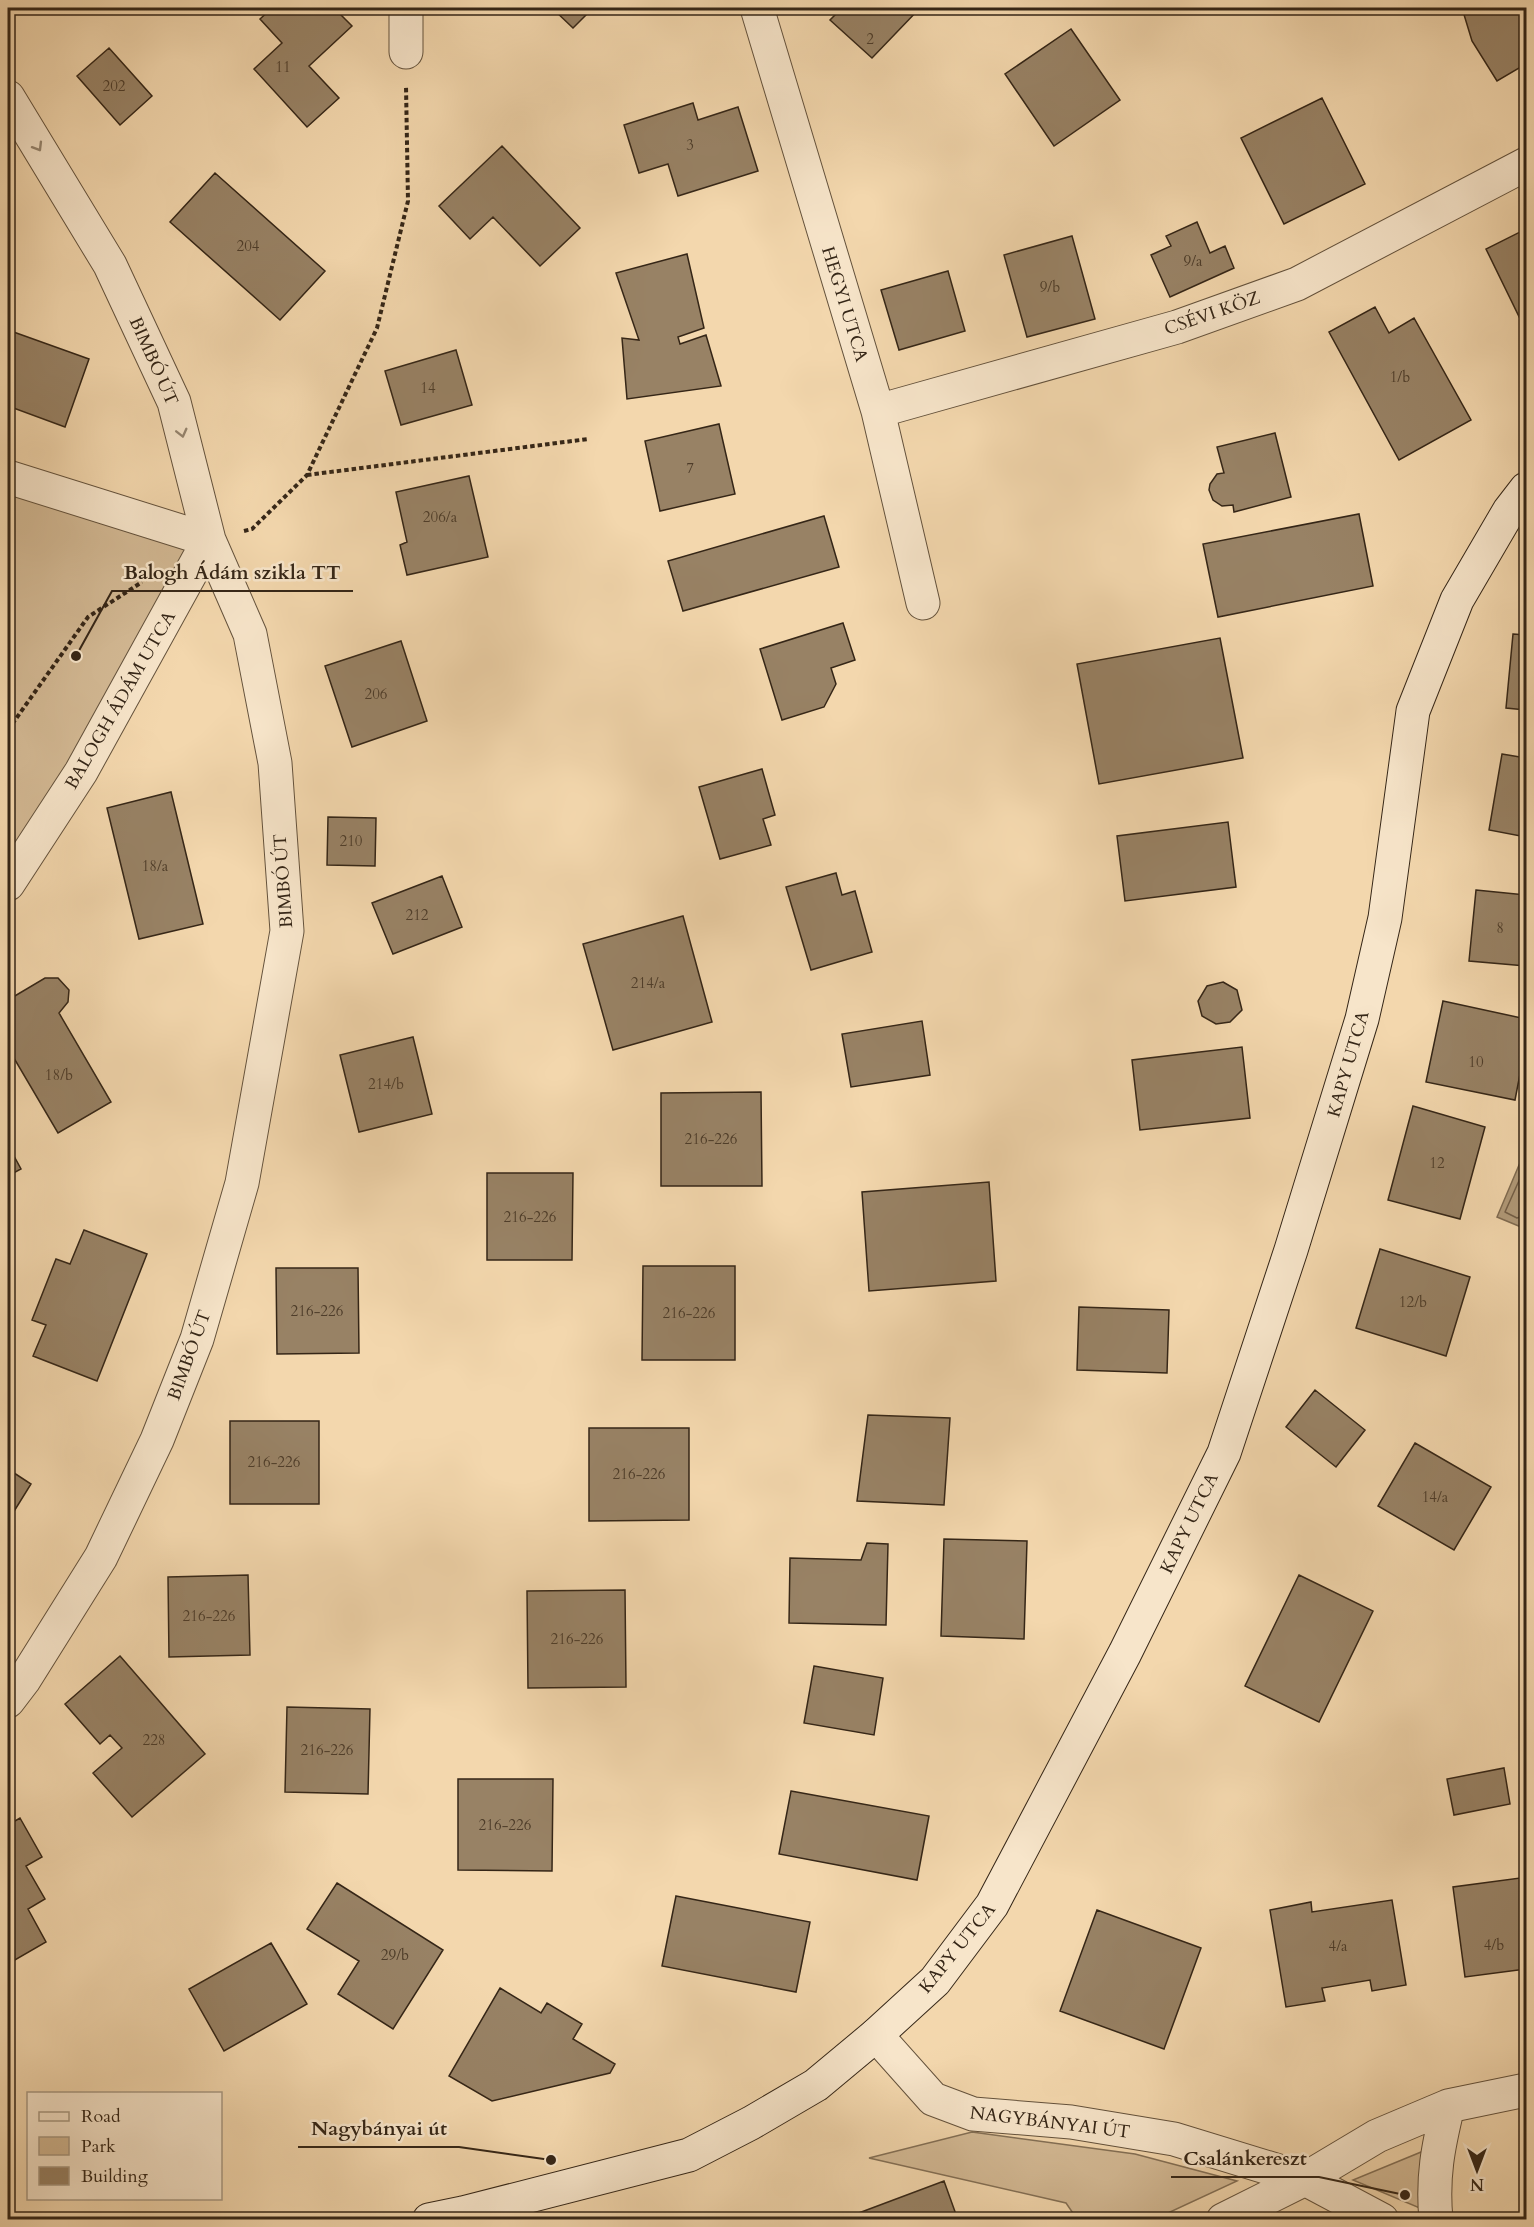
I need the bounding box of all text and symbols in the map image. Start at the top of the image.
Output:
house number: 2 [866,29,874,49]
house number: 11 [275,57,291,77]
house number: 202 [102,76,126,96]
house number: 3 [686,135,694,155]
one-way arrow [31,141,43,151]
house number: 204 [236,236,260,256]
street label: HEGYI UTCA [815,243,874,365]
house number: 9/a [1183,251,1203,271]
house number: 9/b [1040,277,1060,297]
street label: CSÉVI KÖZ [1161,285,1263,342]
street label: BIMBÓ ÚT [123,313,184,409]
house number: 1/b [1390,367,1410,387]
house number: 14 [420,378,436,398]
one-way arrow [175,427,187,438]
house number: 7 [686,458,694,478]
house number: 206/a [423,507,458,527]
callout: Balogh Ádám szikla TT [112,553,353,591]
text: Balogh Ádám szikla TT [123,559,341,586]
street label: BALOGH ÁDÁM UTCA [59,606,182,794]
house number: 206 [364,684,388,704]
house number: 210 [339,831,363,851]
street label: BIMBÓ ÚT [268,833,299,929]
house number: 18/a [142,856,169,876]
house number: 212 [405,905,429,925]
house number: 8 [1496,918,1504,938]
house number: 214/a [631,973,666,993]
street label: KAPY UTCA [1321,1008,1376,1120]
house number: 10 [1468,1052,1484,1072]
house number: 18/b [45,1065,73,1085]
house number: 214/b [368,1074,404,1094]
house number: 216-226 [685,1129,738,1149]
house number: 12 [1429,1153,1445,1173]
house number: 216-226 [504,1207,557,1227]
house number: 12/b [1399,1292,1427,1312]
house number: 216-226 [291,1301,344,1321]
house number: 216-226 [663,1303,716,1323]
street label: BIMBÓ ÚT [162,1307,217,1404]
house number: 216-226 [248,1452,301,1472]
house number: 216-226 [613,1464,666,1484]
street label: KAPY UTCA [1154,1468,1225,1578]
house number: 14/a [1422,1487,1449,1507]
house number: 216-226 [183,1606,236,1626]
house number: 216-226 [551,1629,604,1649]
house number: 228 [142,1730,166,1750]
house number: 216-226 [301,1740,354,1760]
house number: 216-226 [479,1815,532,1835]
street label: KAPY UTCA [913,1898,1002,1999]
house number: 4/b [1484,1935,1504,1955]
house number: 4/a [1328,1936,1348,1956]
house number: 29/b [381,1945,409,1965]
legend [27,2092,222,2200]
street label: NAGYBÁNYAI ÚT [968,2100,1132,2145]
text: Road [81,2104,121,2129]
callout: Nagybányai út [298,2109,459,2147]
text: Nagybányai út [311,2115,447,2142]
text: Park [81,2134,116,2159]
callout: Csalánkereszt [1171,2139,1319,2177]
north arrow [1447,2140,1507,2200]
text: Csalánkereszt [1183,2145,1307,2172]
text: Building [81,2164,149,2189]
text: N [1470,2173,1484,2195]

